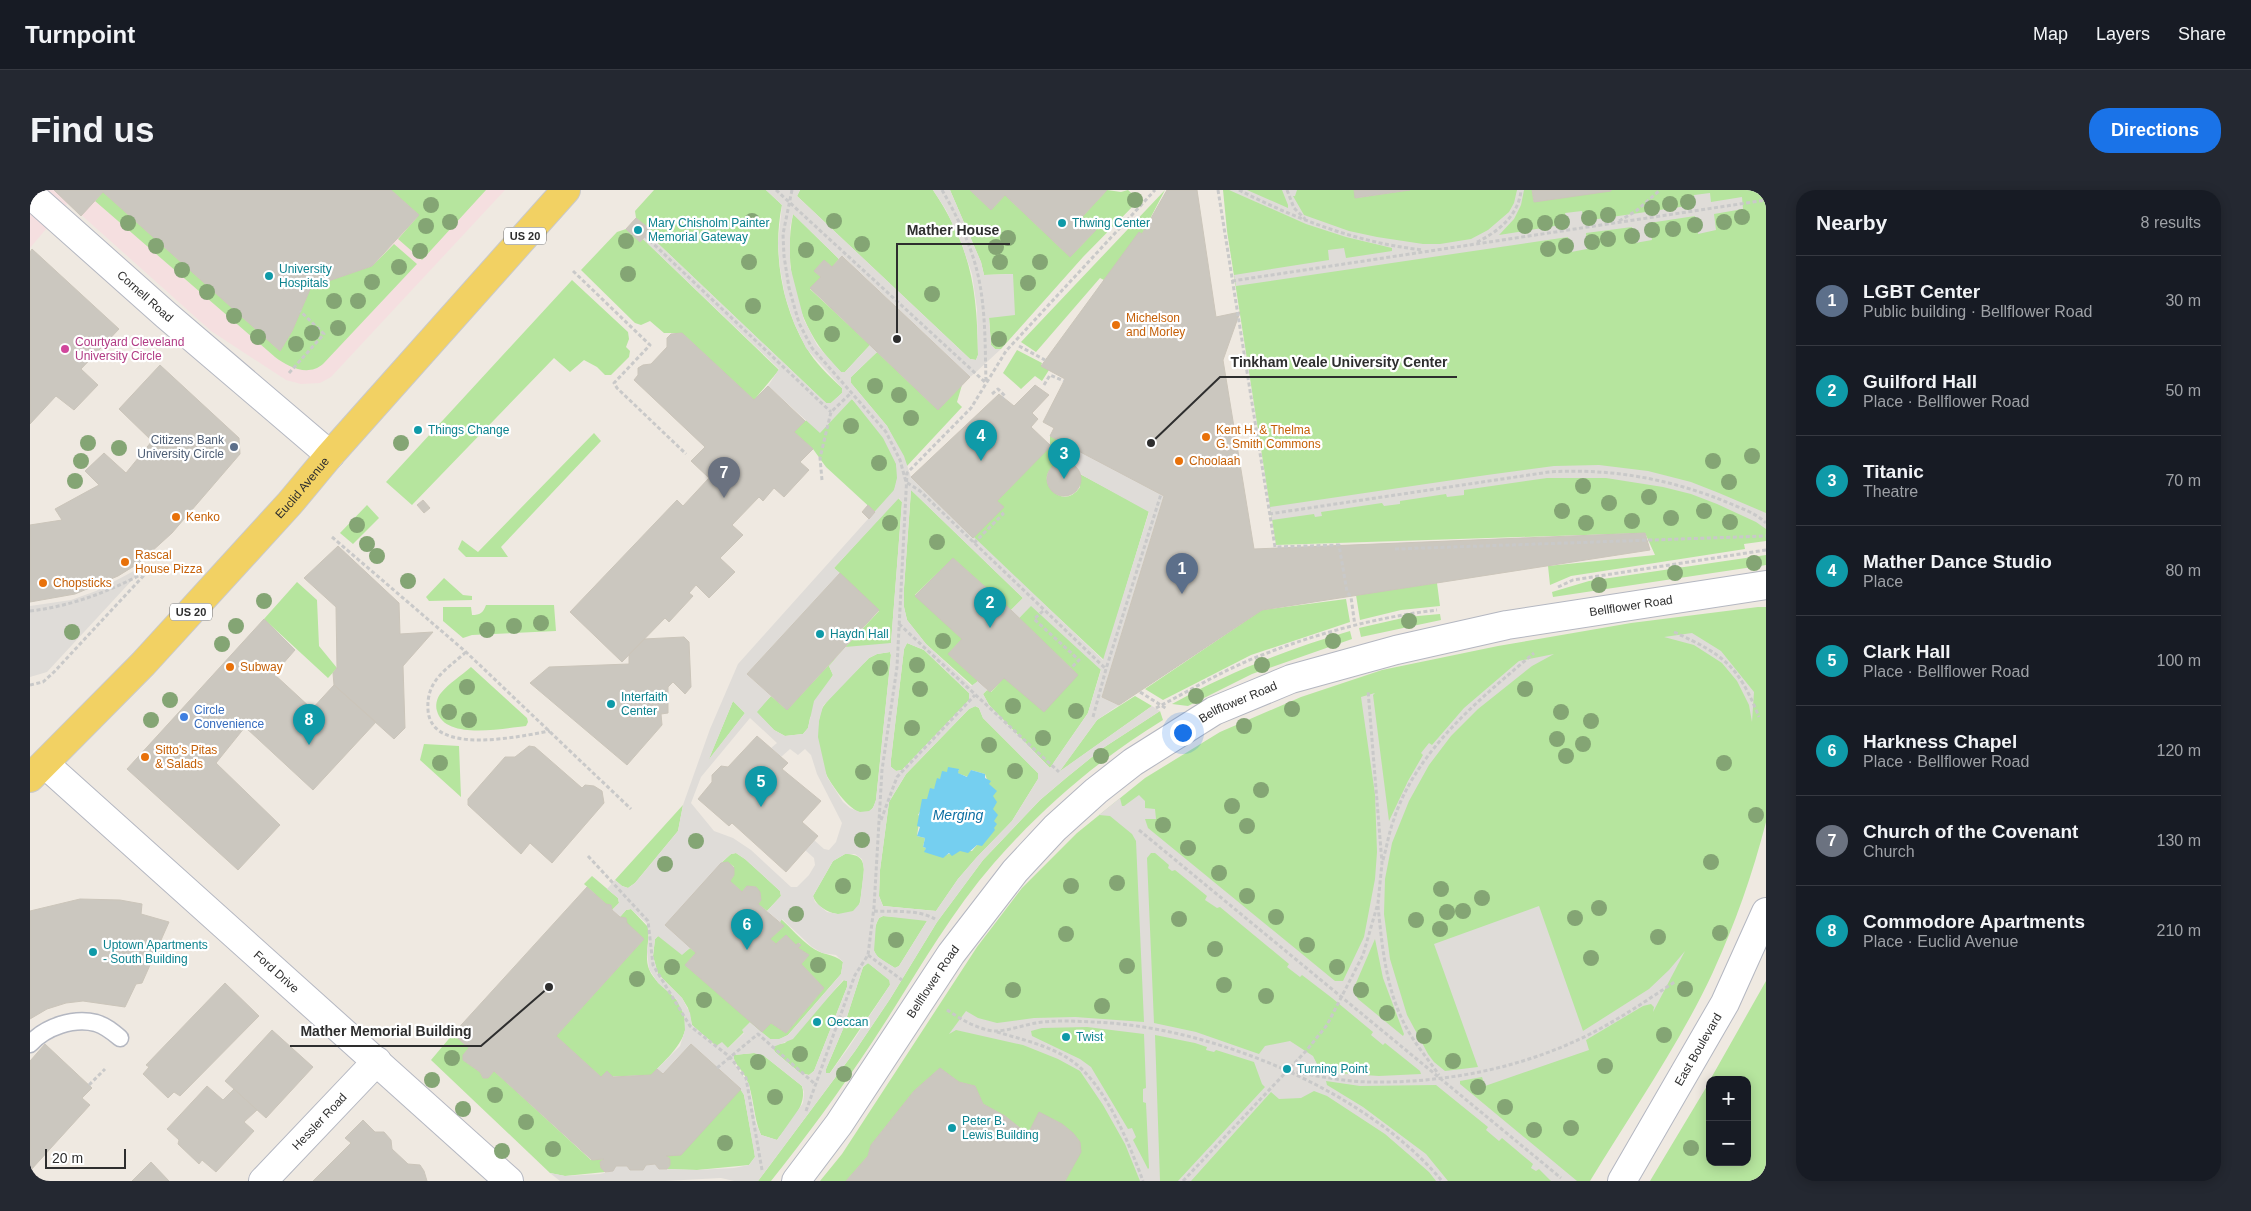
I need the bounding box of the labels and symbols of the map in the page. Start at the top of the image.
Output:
callout: Mather House [897,215,1010,244]
place label: Mary Chisholm Painter Memorial Gateway [648,216,769,244]
place label: Thwing Center [1072,216,1150,230]
marker: Thwing Center [1056,217,1068,229]
text: Mather House [907,222,999,238]
marker: Mary Chisholm Painter Memorial Gateway [632,224,644,236]
road number: US 20 [504,227,546,244]
place label: University Hospitals [279,262,332,290]
street label: Cornell Road [114,268,176,325]
marker: University Hospitals [263,270,275,282]
place label: Michelson and Morley [1126,311,1185,339]
marker: Michelson and Morley [1110,319,1122,331]
place label: Courtyard Cleveland University Circle [75,335,184,363]
marker: Courtyard Cleveland University Circle [59,343,71,355]
callout: Tinkham Veale University Center [1220,348,1457,377]
text: Tinkham Veale University Center [1231,354,1448,370]
pin: 4 [965,420,997,461]
place label: Things Change [428,423,510,437]
place label: Kent H. & Thelma G. Smith Commons [1216,423,1321,451]
marker: Things Change [412,424,424,436]
marker: Kent H. & Thelma G. Smith Commons [1200,431,1212,443]
place label: Citizens Bank University Circle [137,433,225,461]
pin: 3 [1048,438,1080,479]
marker: Citizens Bank University Circle [228,441,240,453]
street label: Euclid Avenue [272,454,332,521]
place label: Choolaah [1189,454,1240,468]
marker: Choolaah [1173,455,1185,467]
pin: 7 [708,457,740,498]
place label: Kenko [186,510,220,524]
marker: Kenko [170,511,182,523]
place label: Rascal House Pizza [135,548,203,576]
pin: 1 [1166,553,1198,594]
marker: Rascal House Pizza [119,556,131,568]
place label: Chopsticks [53,576,112,590]
marker: Chopsticks [37,577,49,589]
pin: 2 [974,587,1006,628]
street label: Bellflower Road [1588,593,1674,619]
road number: US 20 [170,604,212,621]
place label: Haydn Hall [830,627,889,641]
marker: Haydn Hall [814,628,826,640]
place label: Subway [240,660,283,674]
marker: Subway [224,661,236,673]
street label: Bellflower Road [1196,679,1279,726]
place label: Interfaith Center [621,690,668,718]
marker: Interfaith Center [605,698,617,710]
place label: Circle Convenience [194,703,264,731]
pin: 8 [293,704,325,745]
marker: Circle Convenience [178,711,190,723]
your location [1170,720,1196,746]
place label: Sitto's Pitas & Salads [155,743,217,771]
marker: Sitto's Pitas & Salads [139,751,151,763]
pin: 5 [745,766,777,807]
water label: Merging [933,807,983,823]
pin: 6 [731,909,763,950]
place label: Uptown Apartments - South Building [103,938,208,966]
street label: Bellflower Road [904,943,962,1021]
marker: Uptown Apartments - South Building [87,946,99,958]
street label: Ford Drive [251,948,302,996]
street label: East Boulevard [1672,1011,1725,1088]
place label: Oeccan [827,1015,868,1029]
marker: Oeccan [811,1016,823,1028]
callout: Mather Memorial Building [290,1017,481,1046]
text: Mather Memorial Building [300,1023,472,1039]
place label: Twist [1076,1030,1104,1044]
marker: Twist [1060,1031,1072,1043]
place label: Turning Point [1297,1062,1369,1076]
marker: Turning Point [1281,1063,1293,1075]
street label: Hessler Road [289,1090,350,1153]
place label: Peter B. Lewis Building [962,1114,1039,1142]
marker: Peter B. Lewis Building [946,1122,958,1134]
scale bar [45,1146,126,1169]

